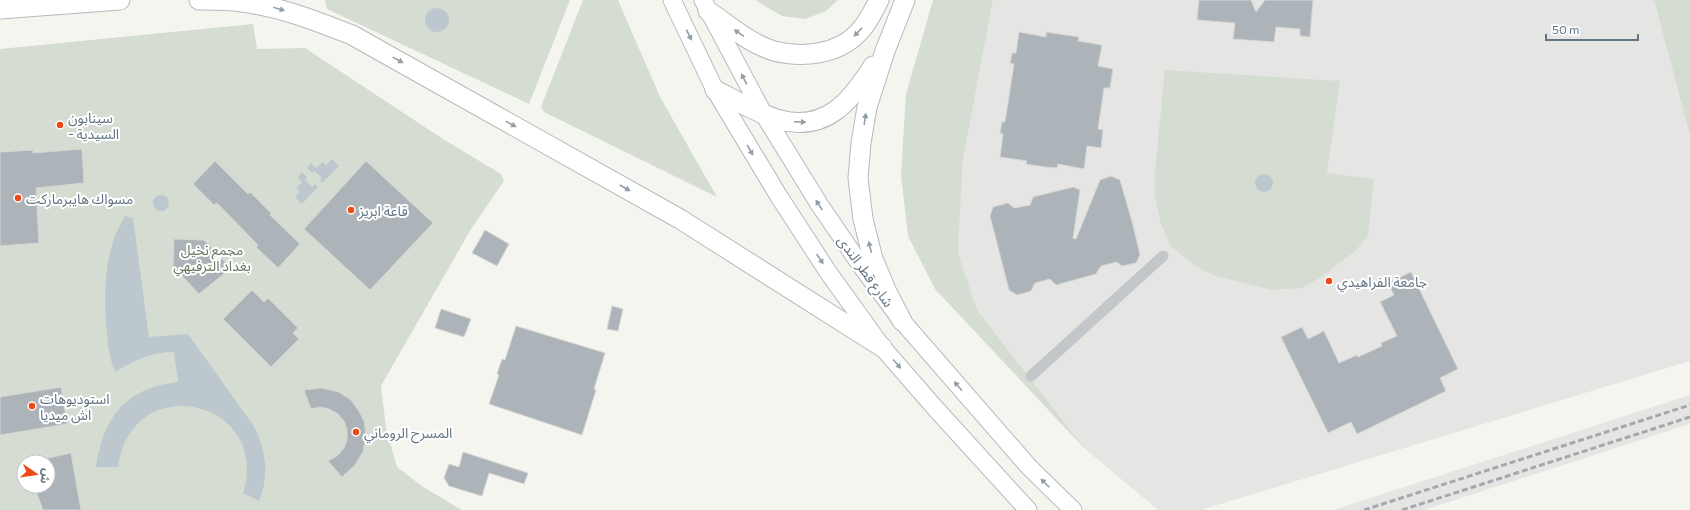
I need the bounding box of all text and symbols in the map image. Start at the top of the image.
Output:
one-way arrow [273,6,285,12]
scale bar [1546,16,1638,42]
text: 50 m [1552,22,1580,36]
one-way arrow [853,27,863,37]
one-way arrow [686,29,692,41]
one-way arrow [734,29,745,37]
one-way arrow [392,57,404,64]
one-way arrow [741,73,747,85]
place label: سينابون - السيدية [68,109,119,142]
one-way arrow [862,112,868,125]
one-way arrow [794,118,807,125]
marker: سينابون - السيدية [55,120,65,130]
one-way arrow [506,120,517,127]
one-way arrow [747,144,754,155]
one-way arrow [619,184,631,191]
place label: مسواك هايبرماركت [26,190,133,208]
marker: مسواك هايبرماركت [13,193,23,203]
one-way arrow [816,199,823,211]
place label: قاعة ابريز [358,202,408,220]
marker: قاعة ابريز [346,205,356,215]
street label: شارع قطر الندى [832,232,898,312]
park label: مجمع نخيل بغداد الترفيهي [173,241,251,277]
one-way arrow [867,241,873,253]
one-way arrow [816,254,824,265]
place label: جامعة الفراهيدي [1337,273,1427,293]
marker: جامعة الفراهيدي [1324,276,1334,286]
one-way arrow [892,359,901,369]
one-way arrow [954,380,963,391]
place label: استوديوهات اش ميديا [40,390,110,424]
marker: استوديوهات اش ميديا [27,401,37,411]
place label: المسرح الروماني [364,424,452,444]
marker: المسرح الروماني [351,427,361,437]
north arrow [16,454,56,494]
text: ش [37,467,54,485]
one-way arrow [1040,478,1050,488]

